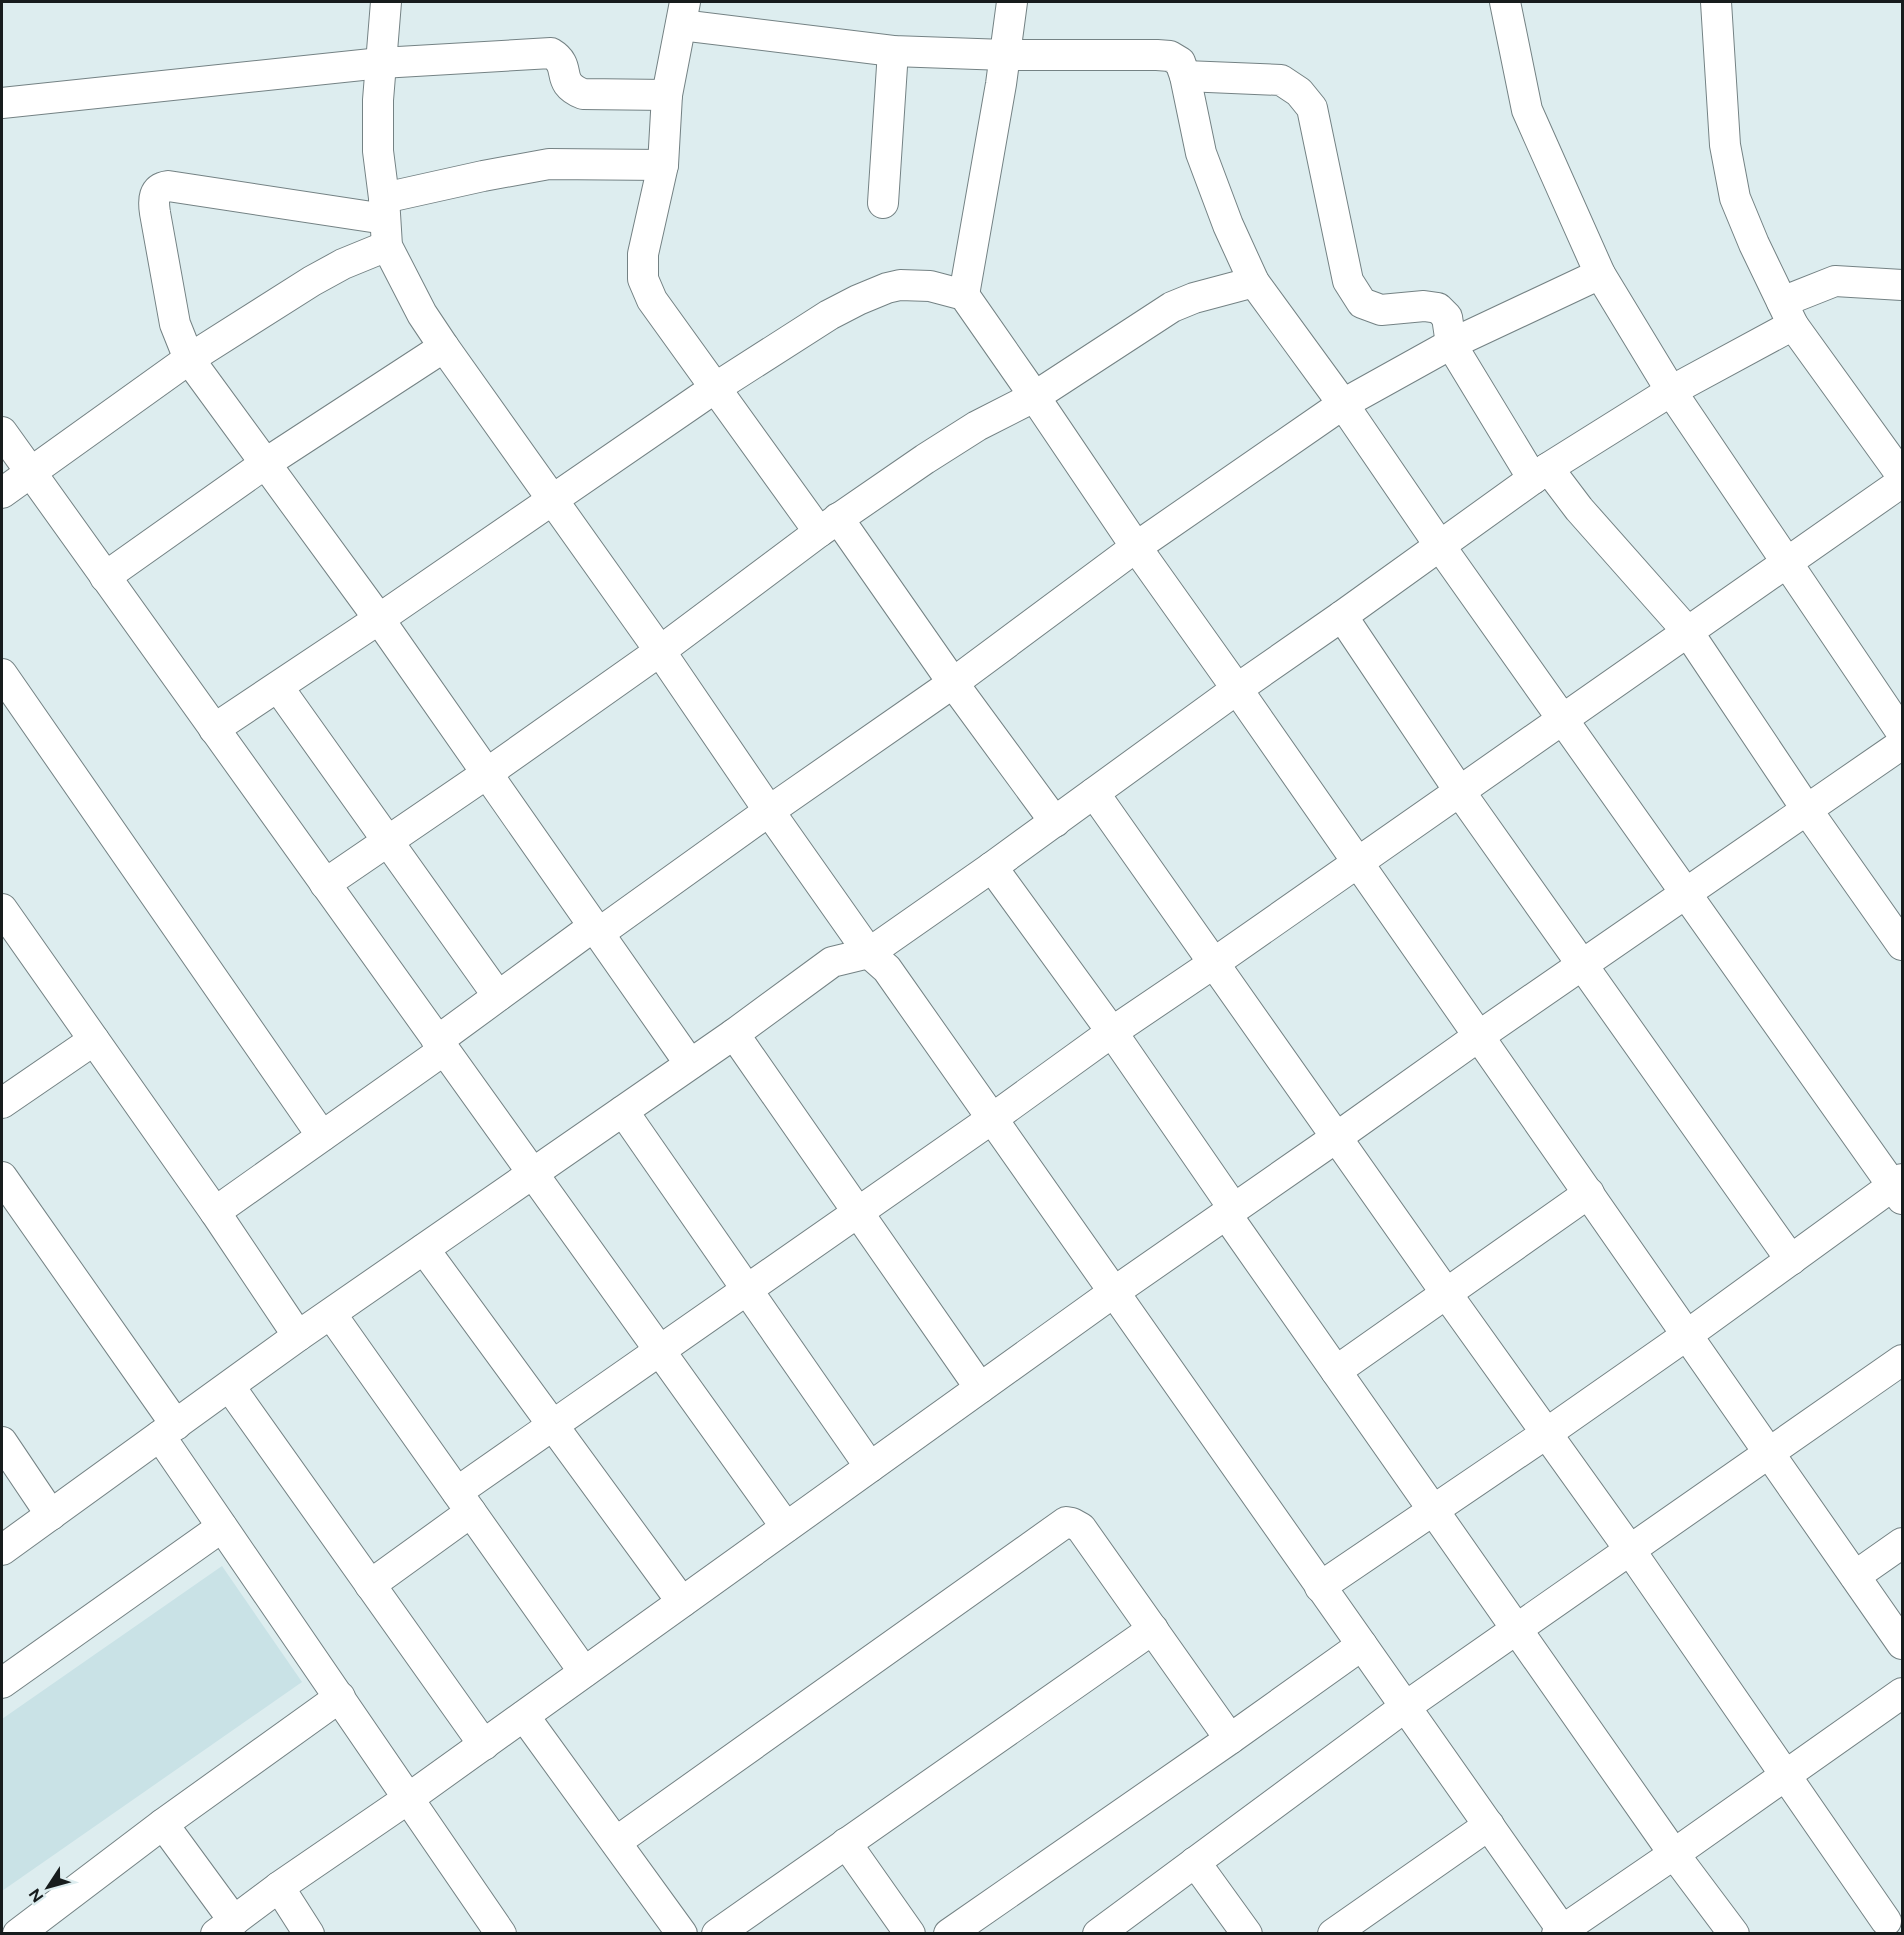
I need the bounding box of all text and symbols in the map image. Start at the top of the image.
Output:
north arrow [18,1857,78,1917]
text: N [25,1885,48,1906]

